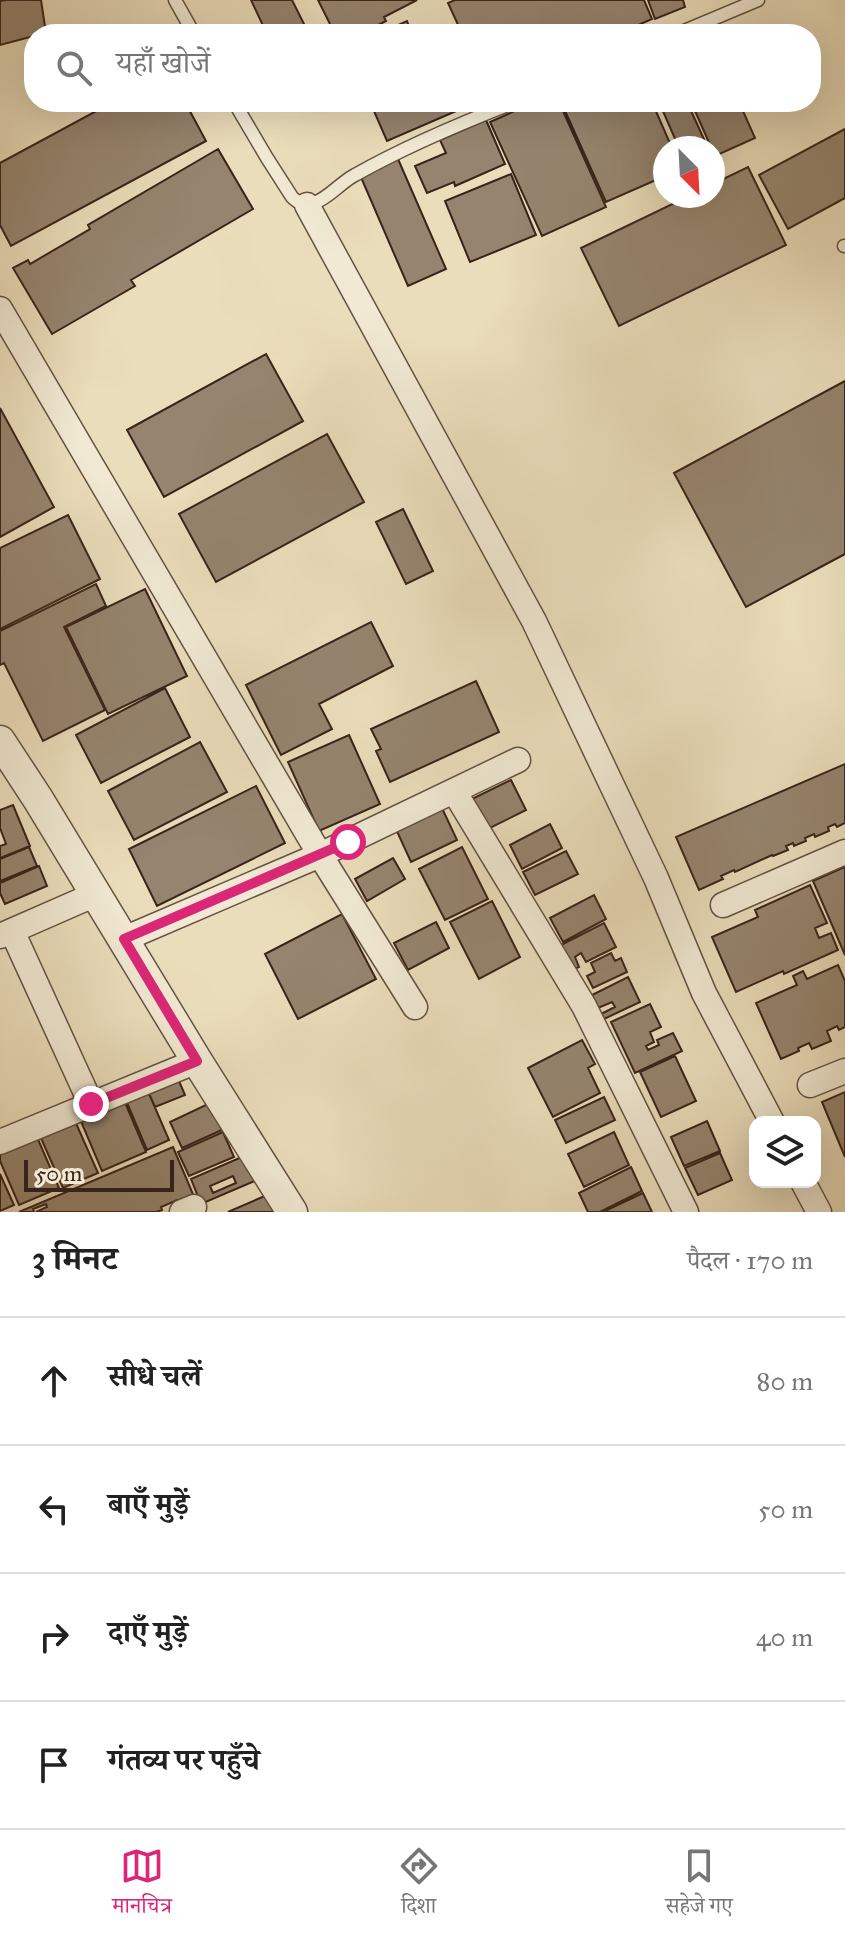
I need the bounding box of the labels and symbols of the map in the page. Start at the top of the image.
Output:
north arrow [653,136,725,208]
route start [330,824,366,860]
route end [73,1086,109,1122]
scale bar [24,1156,174,1192]

